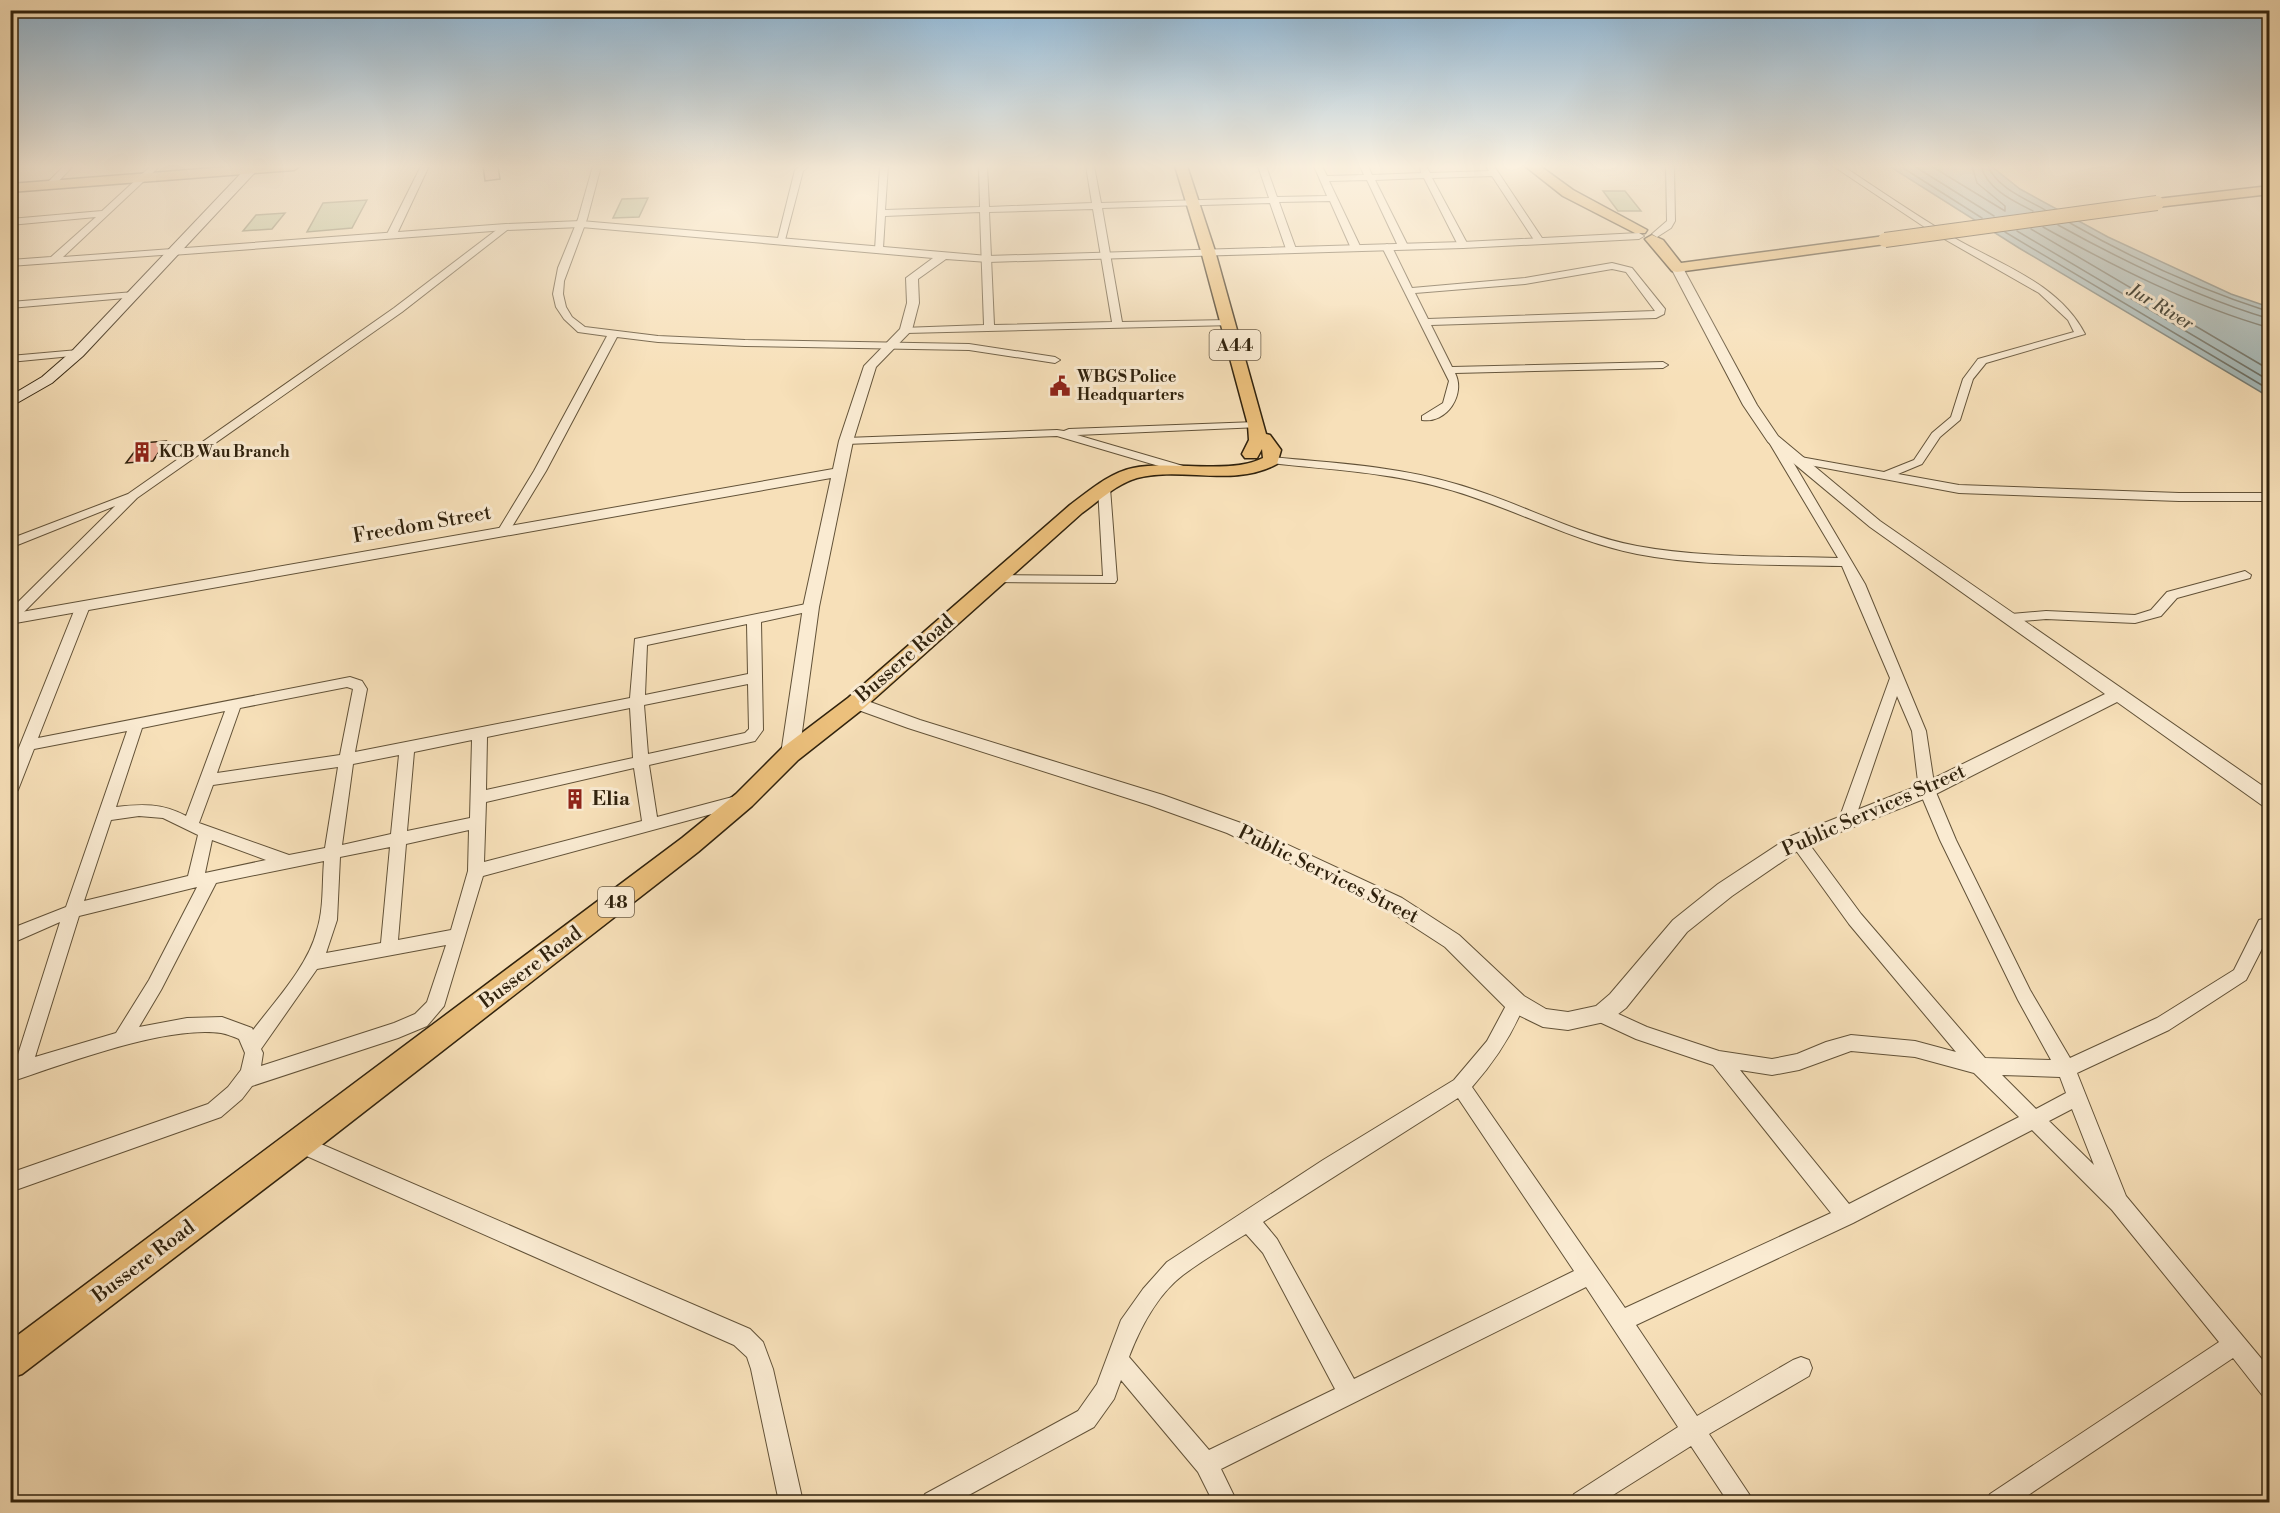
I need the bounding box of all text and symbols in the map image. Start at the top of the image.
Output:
water label: Jur River [2123,278,2198,335]
road number: A44 [1210,330,1260,360]
place label: WBGS Police Headquarters [1076,367,1184,405]
public building icon: WBGS Police Headquarters [1048,374,1072,398]
building icon: KCB Wau Branch [130,440,154,464]
place label: KCB Wau Branch [159,442,290,462]
street label: Freedom Street [351,501,493,549]
street label: Bussere Road [850,609,960,709]
street label: Public Services Street [1778,759,1970,863]
building icon: Elia [563,787,587,811]
place label: Elia [592,787,630,812]
street label: Public Services Street [1233,820,1423,930]
road number: 48 [598,887,634,917]
street label: Bussere Road [474,921,588,1015]
street label: Bussere Road [87,1215,201,1309]

